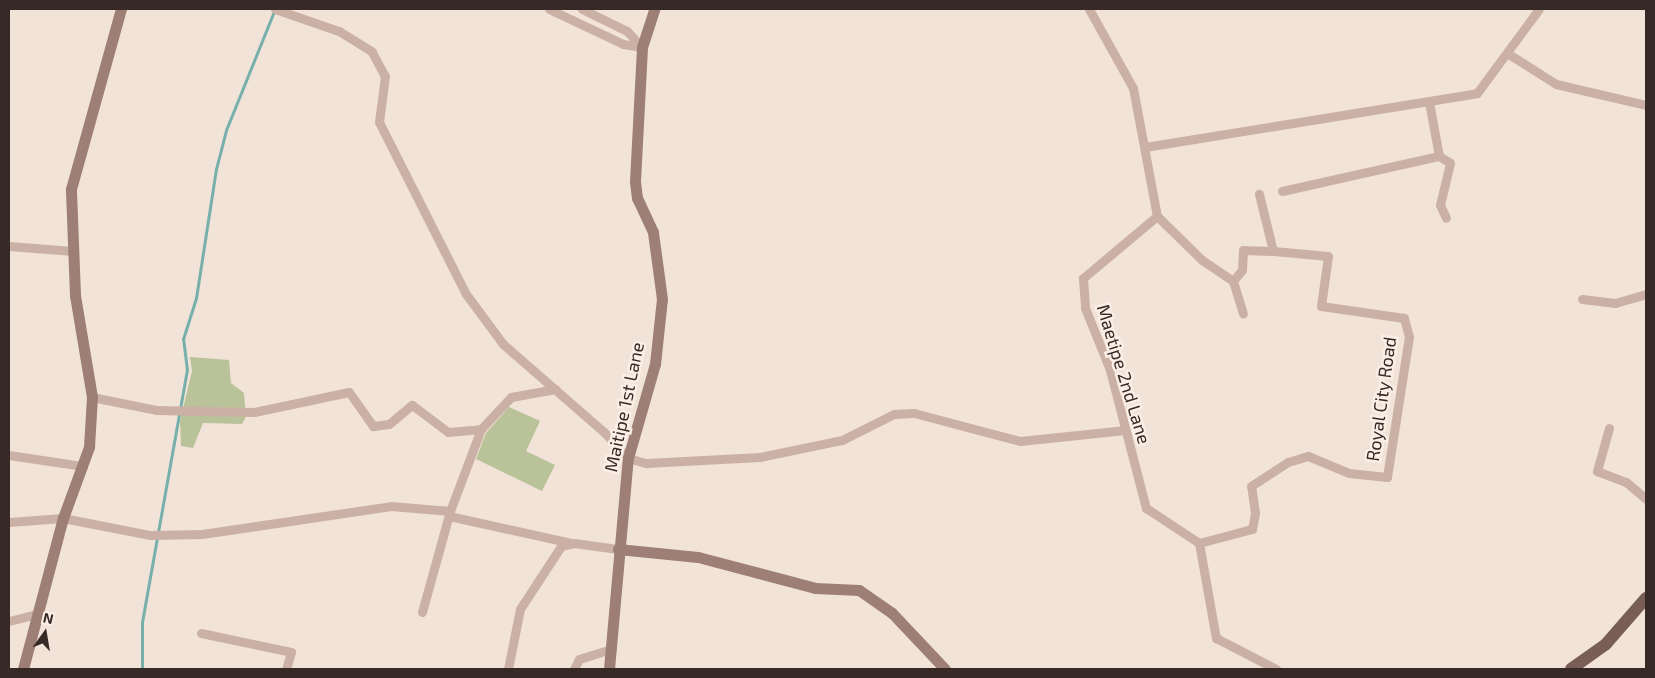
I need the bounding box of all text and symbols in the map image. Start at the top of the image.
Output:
street label: Maetipe 2nd Lane [1092,302,1156,446]
street label: Royal City Road [1362,335,1400,463]
street label: Maitipe 1st Lane [600,340,648,474]
north arrow [20,608,70,658]
text: N [42,608,55,627]

